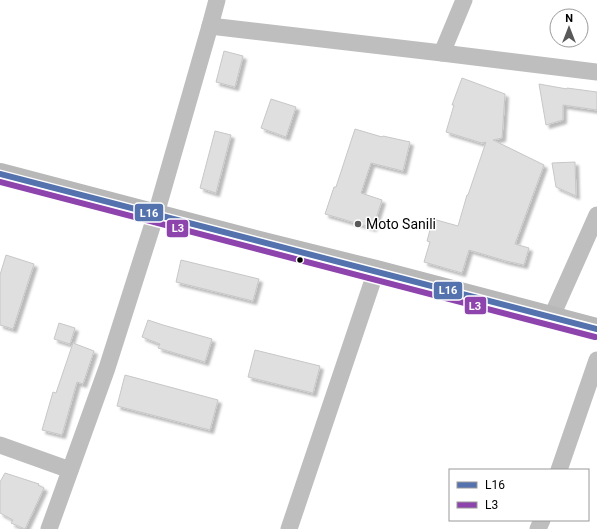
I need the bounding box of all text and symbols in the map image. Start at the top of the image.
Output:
north arrow [549,8,589,48]
text: N [565,12,573,25]
line badge: L16 [134,203,164,222]
text: L16 [140,207,158,220]
place label: Moto Sanili [366,216,436,232]
line badge: L3 [166,219,189,238]
marker: Moto Sanili [353,219,363,229]
text: L3 [172,222,184,235]
unlabelled marker [295,255,305,265]
line badge: L16 [433,281,463,300]
text: L16 [439,284,457,297]
line badge: L3 [464,296,487,315]
text: L3 [469,300,481,313]
legend [449,469,589,521]
text: L16 [485,478,505,492]
text: L3 [485,498,498,512]

